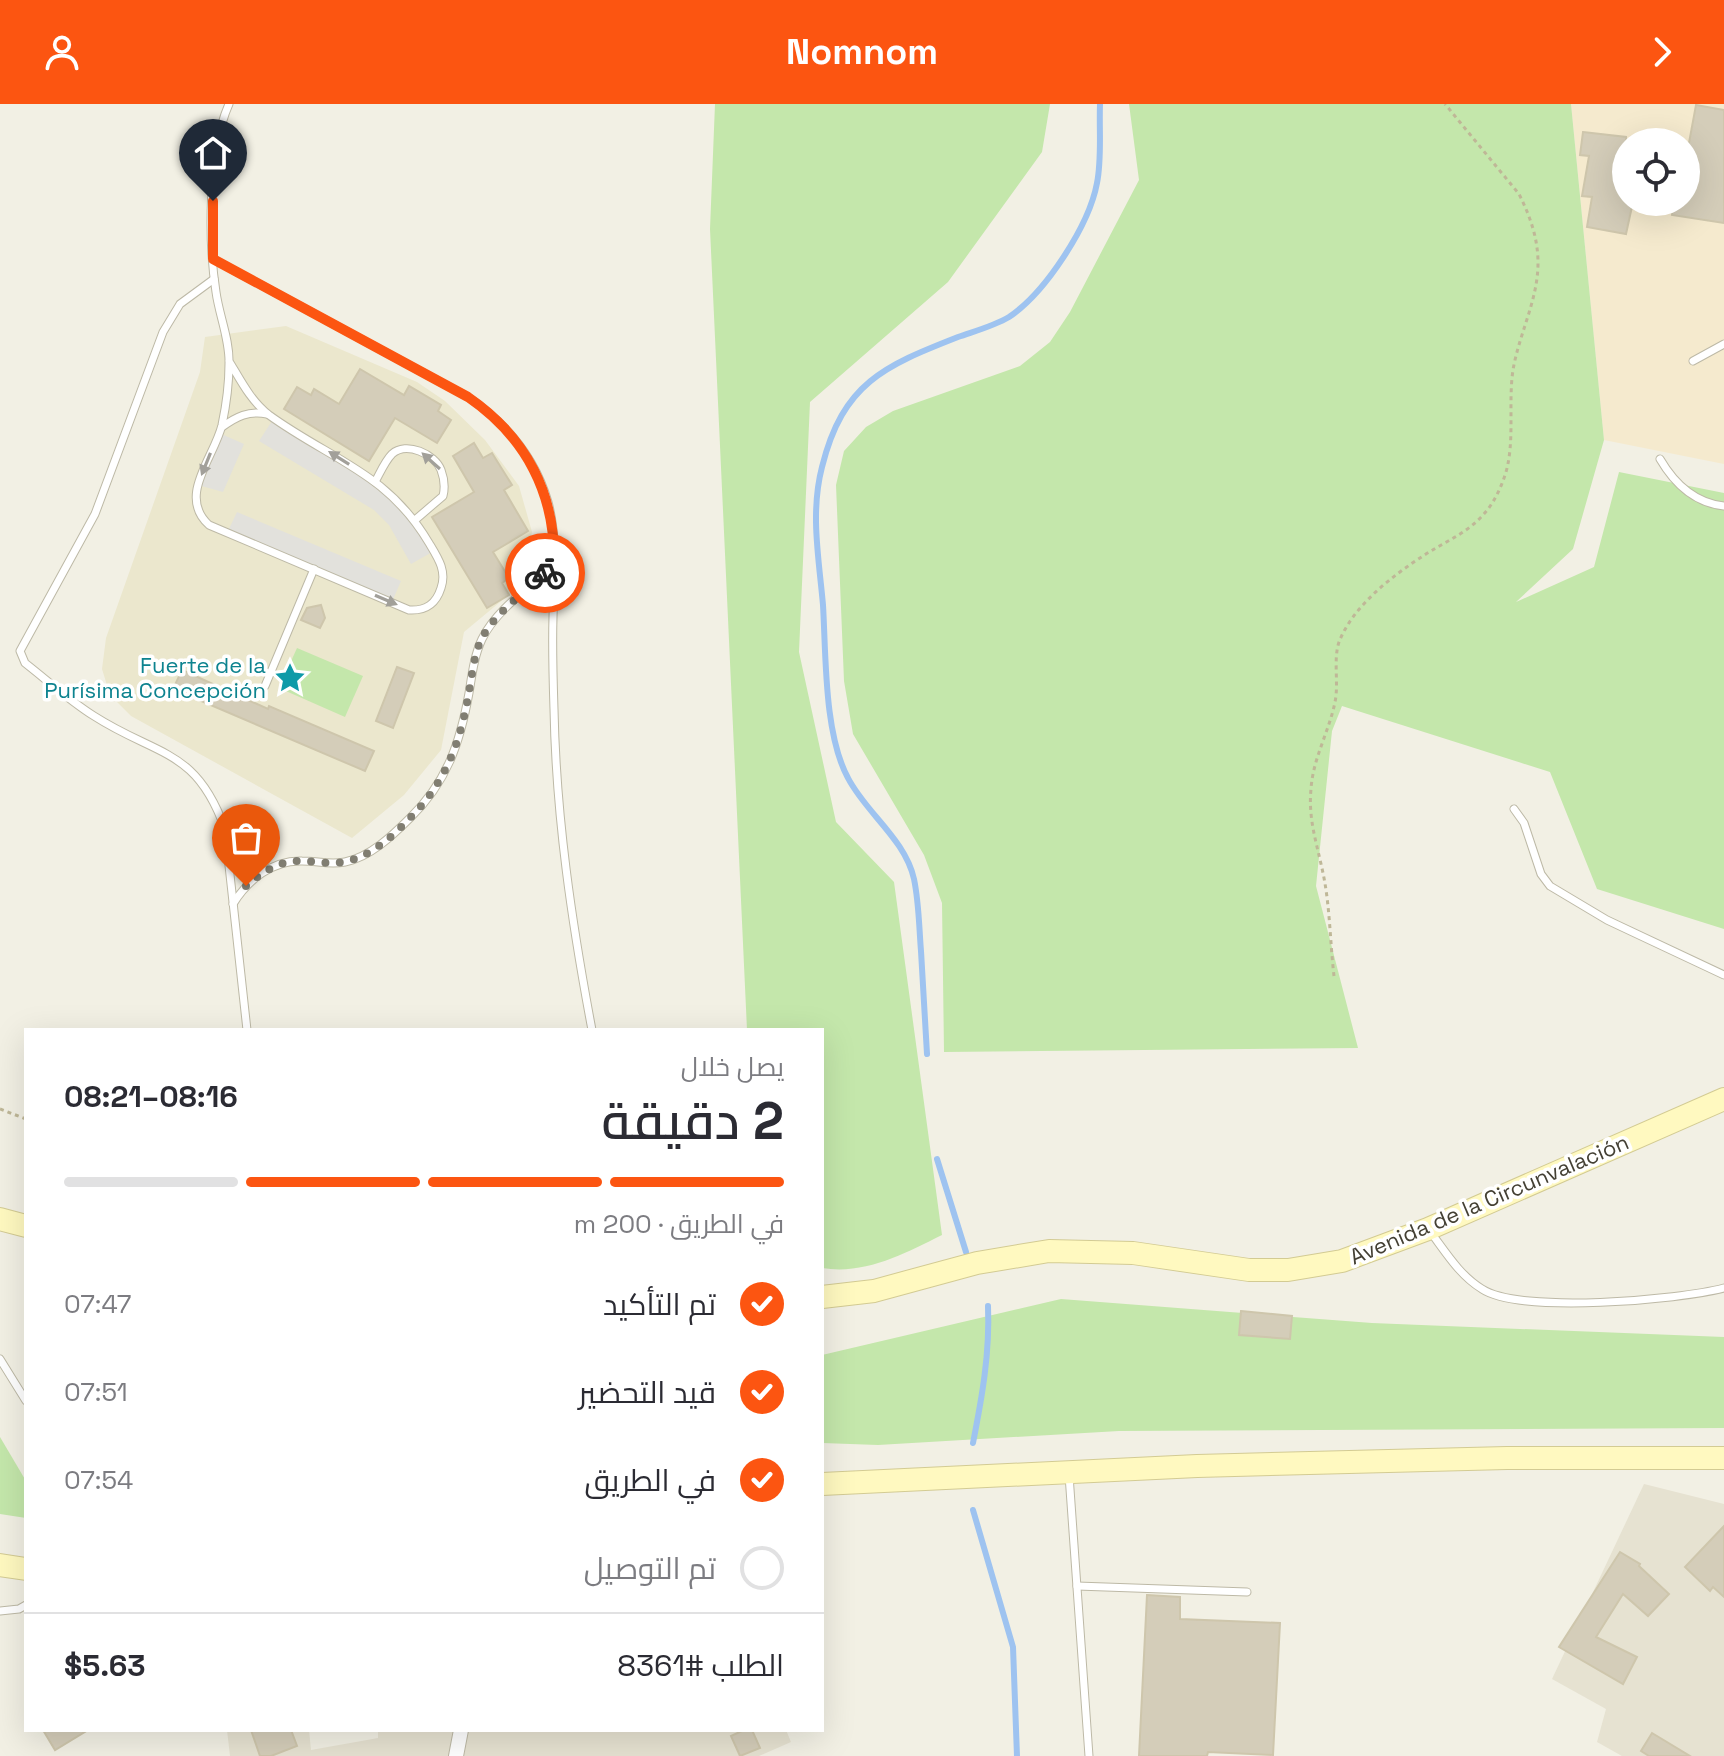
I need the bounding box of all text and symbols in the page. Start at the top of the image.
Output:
text: Nomnom [786,29,938,75]
icon: person [40,30,84,74]
icon: forward [1640,30,1684,74]
pin [179,119,247,201]
map controls [1612,128,1700,216]
button: locate [1612,128,1700,216]
icon: home [191,131,235,175]
one-way arrow [328,451,350,465]
one-way arrow [200,452,213,476]
one-way arrow [421,452,441,470]
courier [505,533,585,613]
icon: bike [523,551,567,595]
one-way arrow [374,593,398,606]
place label: Fuerte de la Purísima Concepción [44,651,266,704]
place icon: Fuerte de la Purísima Concepción [273,661,307,695]
pin [212,804,280,886]
icon: bag [224,816,268,860]
text: يصل خلال [681,1050,784,1084]
text: 08:16–08:21 [64,1077,238,1116]
text: 2 دقيقة [601,1088,784,1154]
street label: Avenida de la Circunvalación [1345,1127,1633,1271]
text: في الطريق · 200 m [574,1207,784,1241]
icon: check [740,1282,784,1326]
text: تم التأكيد [603,1285,716,1324]
text: 07:47 [64,1287,132,1321]
icon: check [740,1370,784,1414]
text: قيد التحضير [579,1373,716,1412]
text: 07:51 [64,1375,128,1409]
icon: check [740,1458,784,1502]
text: في الطريق [584,1461,716,1500]
text: 07:54 [64,1463,133,1497]
text: تم التوصيل [584,1549,716,1588]
text: $5.63 [64,1646,146,1685]
text: الطلب #8361 [617,1646,784,1685]

